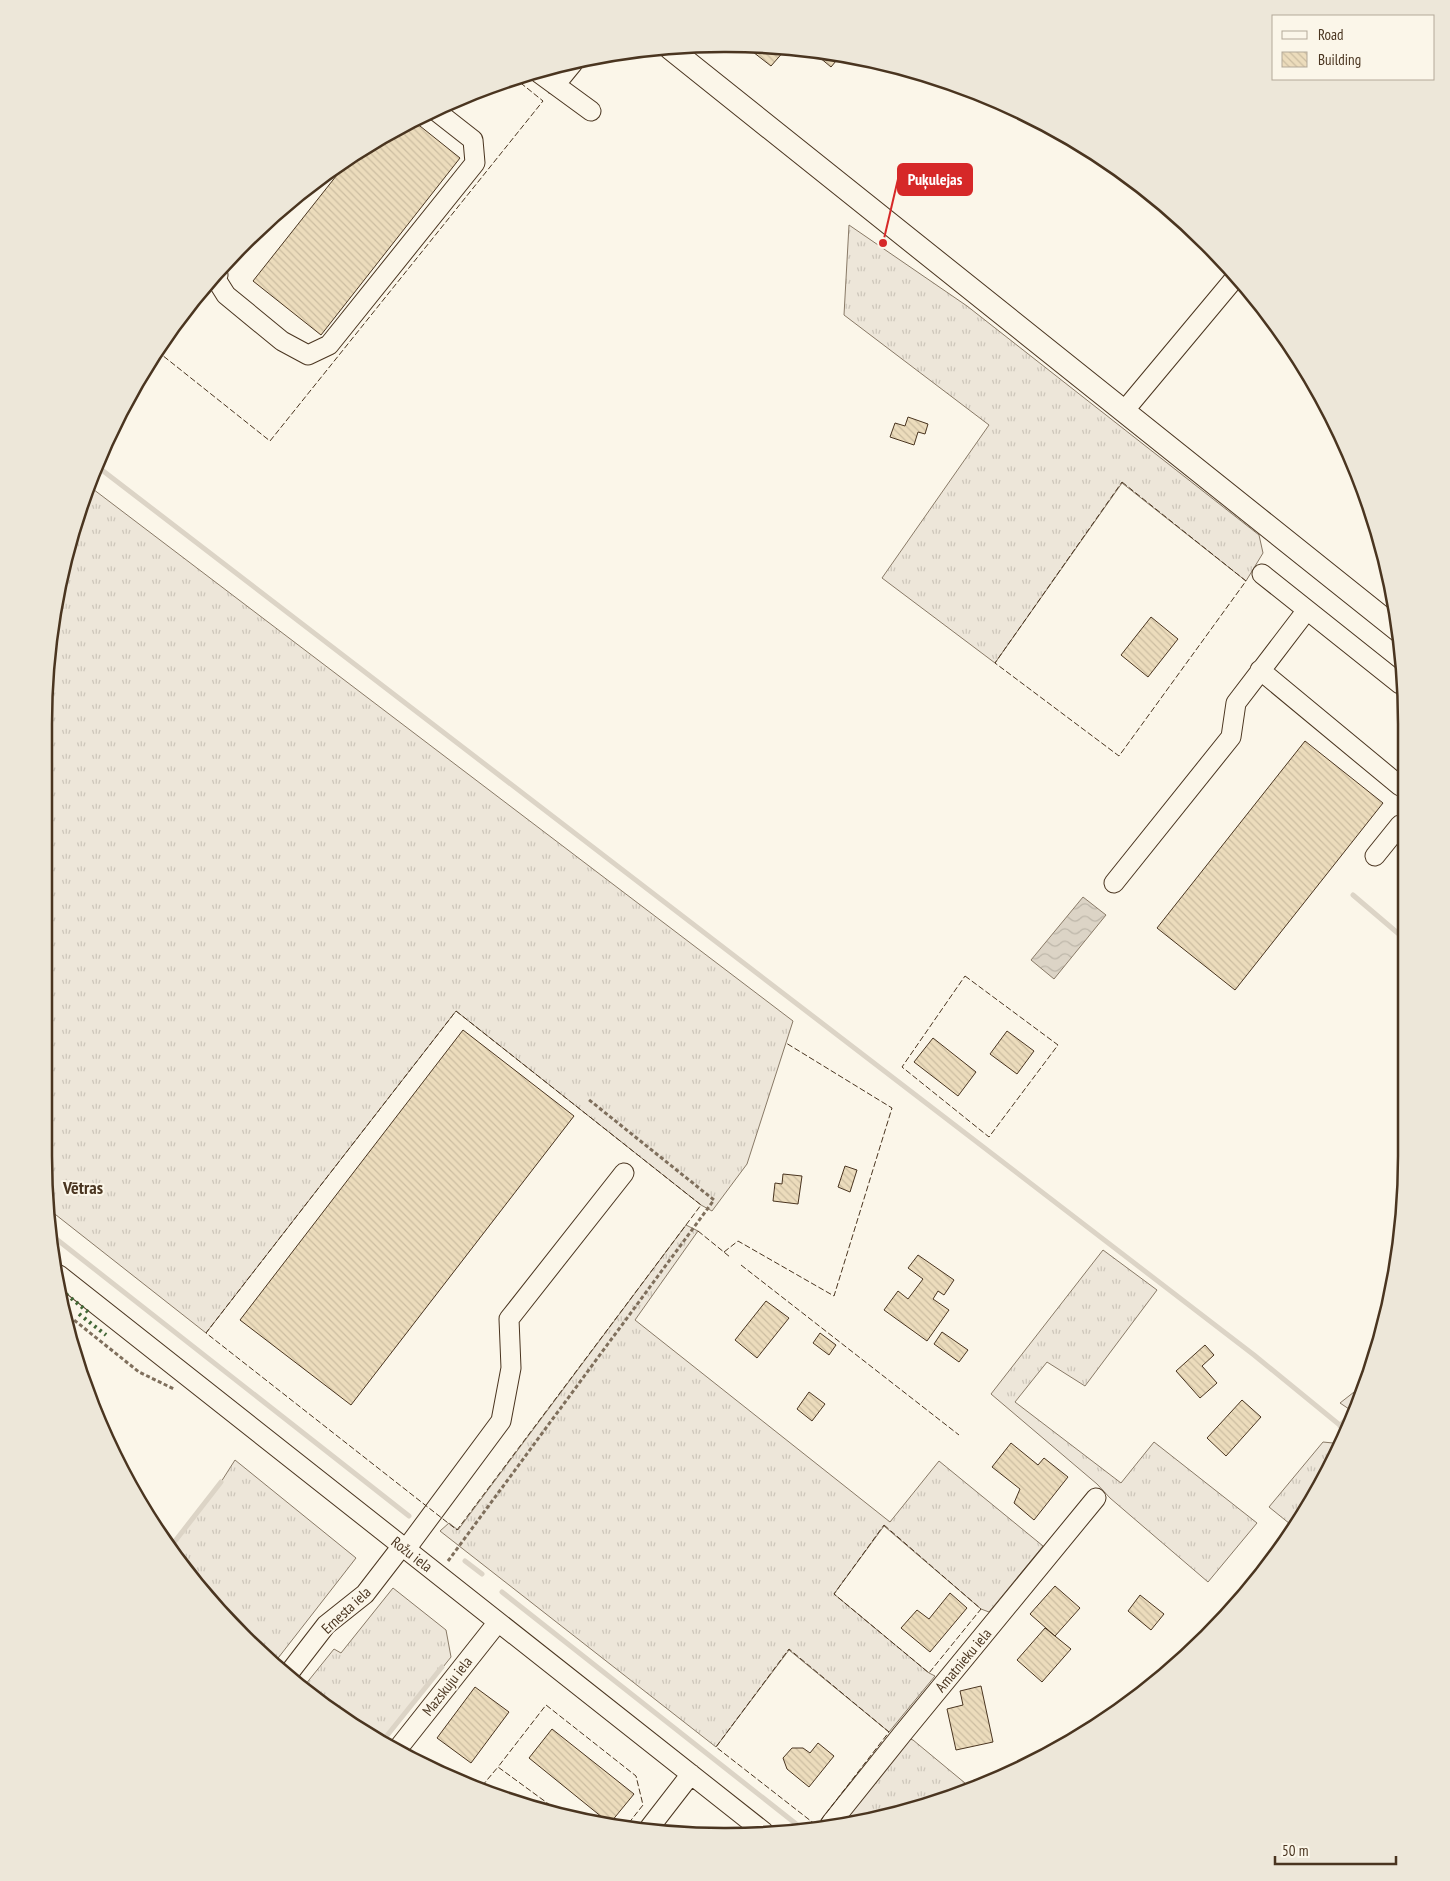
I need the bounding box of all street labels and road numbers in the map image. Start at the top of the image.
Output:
street label: Rožu iela [388,1532,436,1576]
street label: Ernesta iela [317,1582,375,1638]
street label: Amatnieku iela [931,1624,995,1696]
street label: Mazskuju iela [418,1652,476,1720]

